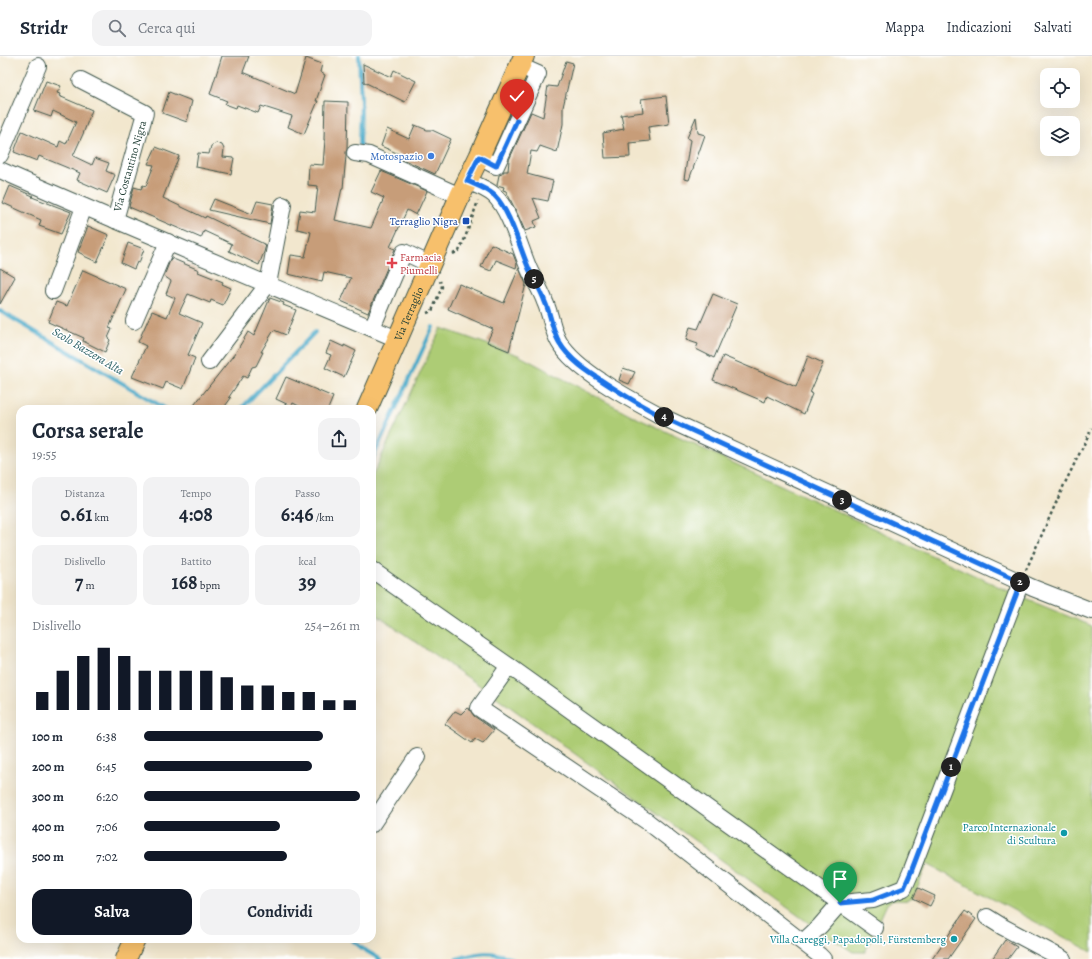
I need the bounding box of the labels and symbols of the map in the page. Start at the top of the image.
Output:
pin [500,79,534,120]
street label: Via Costantino Nigra [110,118,150,214]
place label: Motospazio [370,149,424,164]
marker: Motospazio [426,151,436,161]
place label: Terraglio Nigra [390,214,459,229]
marker: Terraglio Nigra [461,216,471,226]
place label: Farmacia Piumelli [400,250,443,278]
marker: Farmacia Piumelli [387,258,397,268]
pin: 5 [524,269,544,289]
street label: Via Terraglio [390,284,427,344]
water label: Scolo Bazzera Alta [49,323,127,379]
pin: 4 [654,407,674,427]
pin: 3 [832,490,852,510]
pin: 2 [1010,572,1030,592]
pin: 1 [941,757,961,777]
place label: Parco Internazionale di Scultura [963,820,1057,848]
marker: Parco Internazionale di Scultura [1059,828,1069,838]
pin [823,862,857,903]
place label: Villa Careggi, Papadopoli, Fürstemberg [769,932,946,947]
marker: Villa Careggi, Papadopoli, Fürstemberg [949,934,959,944]

